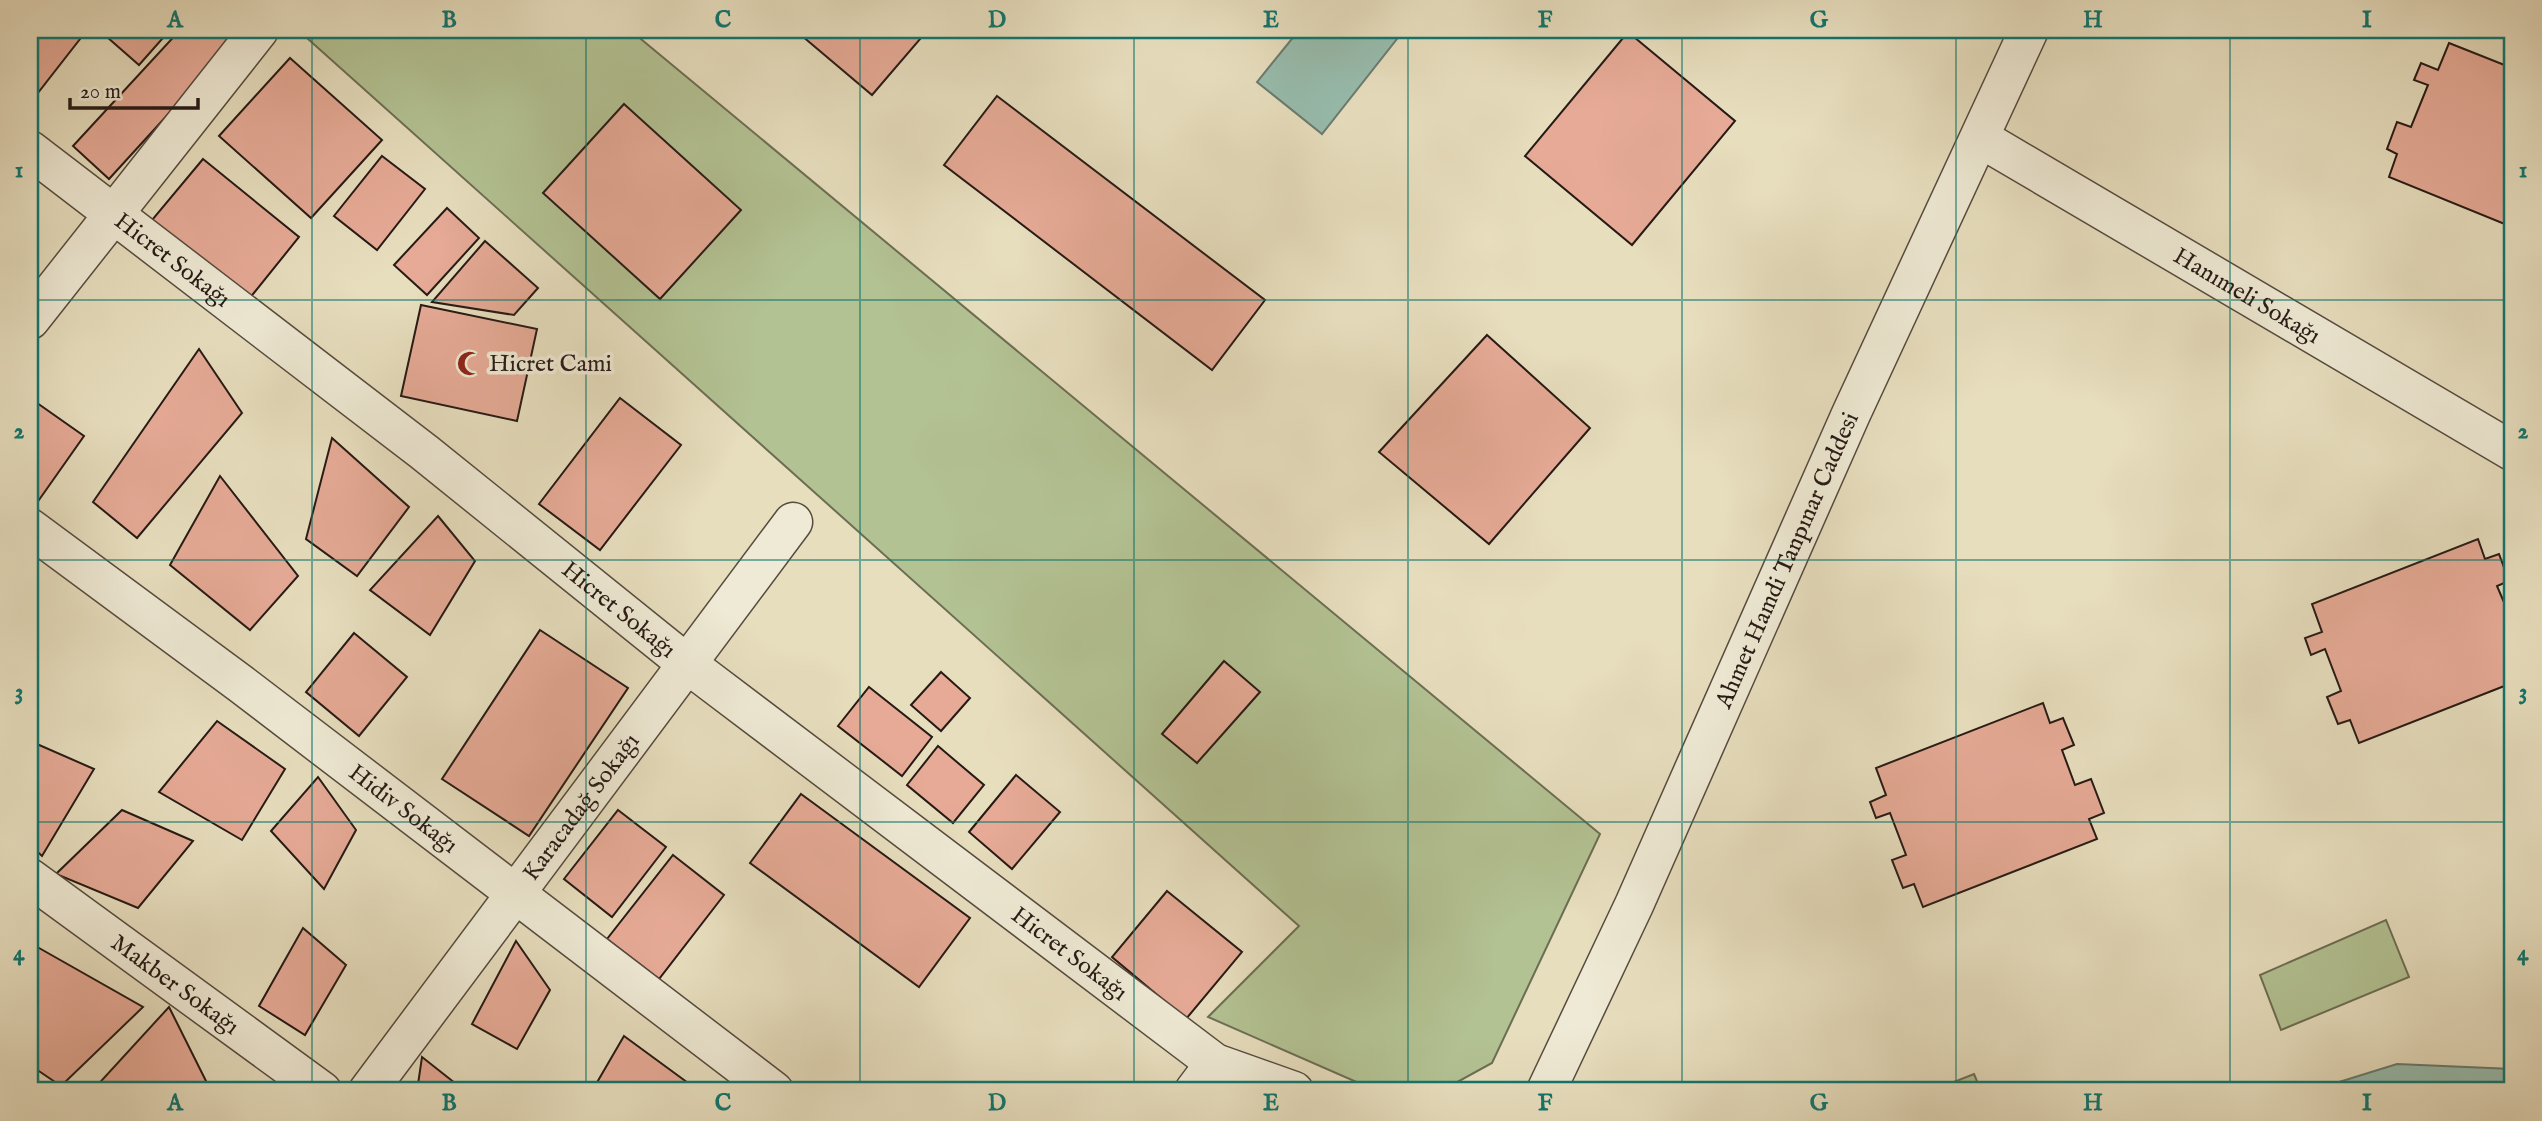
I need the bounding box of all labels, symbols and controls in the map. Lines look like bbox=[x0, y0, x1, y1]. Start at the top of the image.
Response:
text: A bbox=[166, 6, 184, 35]
text: B bbox=[441, 6, 457, 35]
text: C bbox=[715, 6, 732, 35]
text: D bbox=[988, 6, 1006, 35]
text: E bbox=[1263, 6, 1279, 35]
text: F bbox=[1538, 6, 1553, 35]
text: G bbox=[1810, 6, 1829, 35]
text: H bbox=[2083, 6, 2103, 35]
text: I bbox=[2362, 6, 2372, 35]
scale bar bbox=[70, 66, 198, 110]
text: 20 m bbox=[80, 79, 121, 106]
text: 1 bbox=[15, 156, 23, 185]
text: 1 bbox=[2519, 156, 2527, 185]
street label: Hicret Sokağı bbox=[108, 206, 236, 315]
street label: Hanımeli Sokağı bbox=[2167, 241, 2326, 352]
mosque icon: Hicret Cami bbox=[455, 349, 483, 377]
place label: Hicret Cami bbox=[489, 349, 612, 380]
street label: Ahmet Hamdi Tanpınar Caddesi bbox=[1709, 408, 1867, 714]
text: 2 bbox=[14, 417, 25, 446]
text: 2 bbox=[2518, 417, 2529, 446]
street label: Hicret Sokağı bbox=[555, 555, 682, 666]
text: 3 bbox=[15, 678, 23, 707]
text: 3 bbox=[2519, 678, 2527, 707]
street label: Karacadağ Sokağı bbox=[516, 727, 647, 888]
street label: Hidiv Sokağı bbox=[342, 758, 464, 861]
street label: Hicret Sokağı bbox=[1004, 900, 1133, 1009]
street label: Makber Sokağı bbox=[104, 928, 245, 1042]
text: 4 bbox=[13, 939, 25, 968]
text: 4 bbox=[2517, 939, 2529, 968]
text: A bbox=[166, 1089, 184, 1118]
text: B bbox=[441, 1089, 457, 1118]
text: C bbox=[715, 1089, 732, 1118]
text: D bbox=[988, 1089, 1006, 1118]
text: E bbox=[1263, 1089, 1279, 1118]
text: F bbox=[1538, 1089, 1553, 1118]
text: G bbox=[1810, 1089, 1829, 1118]
text: H bbox=[2083, 1089, 2103, 1118]
text: I bbox=[2362, 1089, 2372, 1118]

